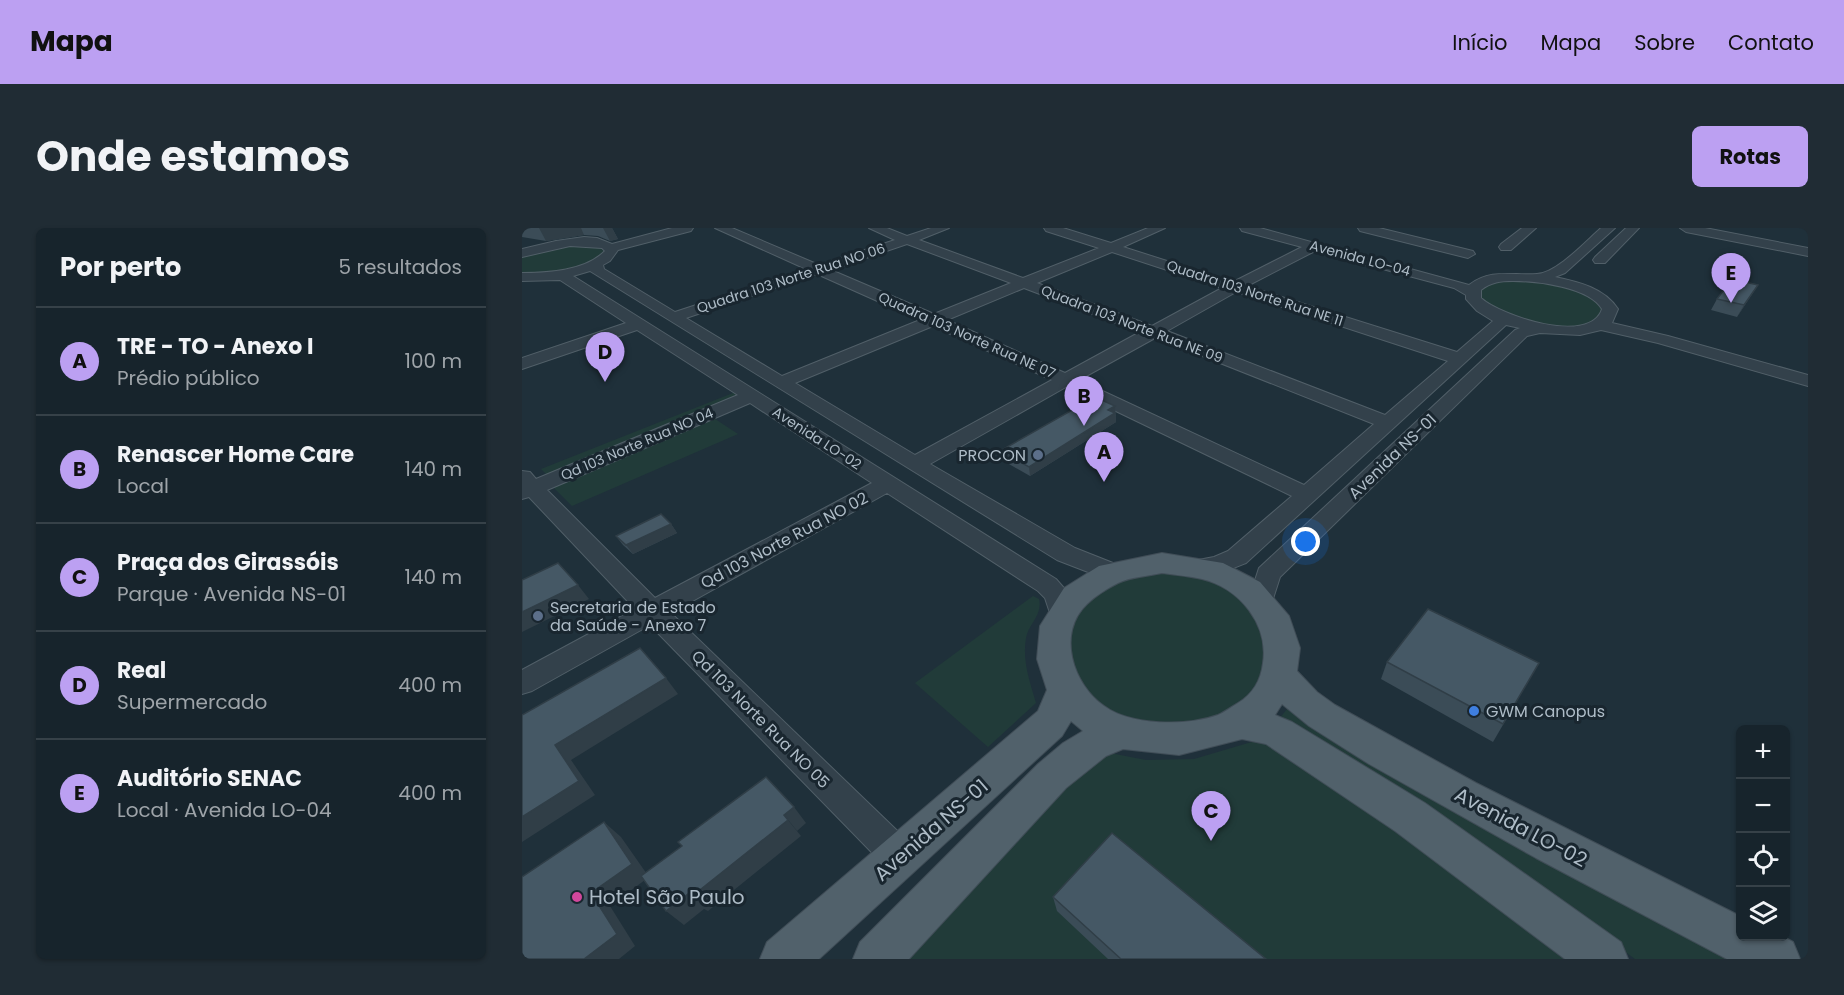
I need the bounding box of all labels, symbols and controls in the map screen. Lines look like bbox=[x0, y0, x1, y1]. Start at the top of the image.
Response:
text: Mapa bbox=[30, 22, 113, 61]
text: Início bbox=[1452, 28, 1507, 57]
text: Mapa bbox=[1540, 28, 1601, 57]
text: Sobre bbox=[1634, 28, 1695, 57]
text: Contato bbox=[1728, 28, 1814, 57]
button: Rotas bbox=[1692, 126, 1808, 187]
text: Onde estamos bbox=[36, 127, 350, 186]
street label: Avenida LO-04 bbox=[1307, 235, 1413, 281]
street label: Quadra 103 Norte Rua NO 06 bbox=[694, 238, 888, 318]
text: Por perto bbox=[60, 249, 181, 285]
text: 5 resultados bbox=[339, 253, 462, 281]
pin: E bbox=[1712, 254, 1750, 303]
street label: Quadra 103 Norte Rua NE 11 bbox=[1164, 255, 1346, 331]
street label: Quadra 103 Norte Rua NE 09 bbox=[1038, 280, 1226, 368]
street label: Quadra 103 Norte Rua NE 07 bbox=[875, 287, 1059, 383]
text: TRE - TO - Anexo I bbox=[117, 331, 313, 362]
pin: D bbox=[586, 332, 625, 382]
text: A bbox=[72, 347, 87, 375]
text: 100 m bbox=[405, 347, 462, 375]
text: Prédio público bbox=[117, 364, 260, 392]
pin: B bbox=[1064, 376, 1104, 426]
street label: Avenida LO-02 bbox=[769, 402, 865, 474]
street label: Qd 103 Norte Rua NO 04 bbox=[558, 403, 717, 485]
street label: Avenida NS-01 bbox=[1343, 408, 1441, 504]
pin: A bbox=[1084, 432, 1124, 482]
text: Renascer Home Care bbox=[117, 439, 354, 470]
place label: PROCON bbox=[958, 444, 1026, 467]
marker: PROCON bbox=[1031, 448, 1045, 462]
text: B bbox=[73, 455, 86, 483]
text: 140 m bbox=[405, 455, 462, 483]
text: Local bbox=[117, 472, 169, 500]
street label: Qd 103 Norte Rua NO 02 bbox=[697, 487, 872, 594]
your location bbox=[1291, 527, 1320, 556]
text: Praça dos Girassóis bbox=[117, 547, 339, 578]
text: C bbox=[72, 563, 87, 591]
text: 140 m bbox=[405, 563, 462, 591]
text: Parque · Avenida NS-01 bbox=[117, 580, 346, 608]
place label: Secretaria de Estado da Saúde - Anexo 7 bbox=[550, 596, 716, 637]
marker: Secretaria de Estado da Saúde - Anexo 7 bbox=[531, 609, 545, 623]
street label: Qd 103 Norte Rua NO 05 bbox=[686, 645, 835, 794]
text: Real bbox=[117, 655, 166, 686]
text: D bbox=[72, 671, 87, 699]
text: 400 m bbox=[398, 671, 462, 699]
text: Supermercado bbox=[117, 688, 267, 716]
place label: GWM Canopus bbox=[1486, 700, 1605, 723]
marker: GWM Canopus bbox=[1467, 704, 1481, 718]
map controls bbox=[1736, 725, 1790, 941]
button: + bbox=[1736, 725, 1790, 779]
text: Auditório SENAC bbox=[117, 763, 302, 794]
street label: Avenida NS-01 bbox=[868, 773, 994, 887]
text: E bbox=[74, 779, 85, 807]
text: 400 m bbox=[398, 779, 462, 807]
button: − bbox=[1736, 779, 1790, 833]
street label: Avenida LO-02 bbox=[1450, 780, 1592, 874]
pin: C bbox=[1192, 792, 1230, 841]
text: Local · Avenida LO-04 bbox=[117, 796, 332, 824]
button: locate bbox=[1736, 833, 1790, 887]
place label: Hotel São Paulo bbox=[589, 883, 745, 911]
button: layers bbox=[1736, 887, 1790, 941]
marker: Hotel São Paulo bbox=[570, 890, 584, 904]

